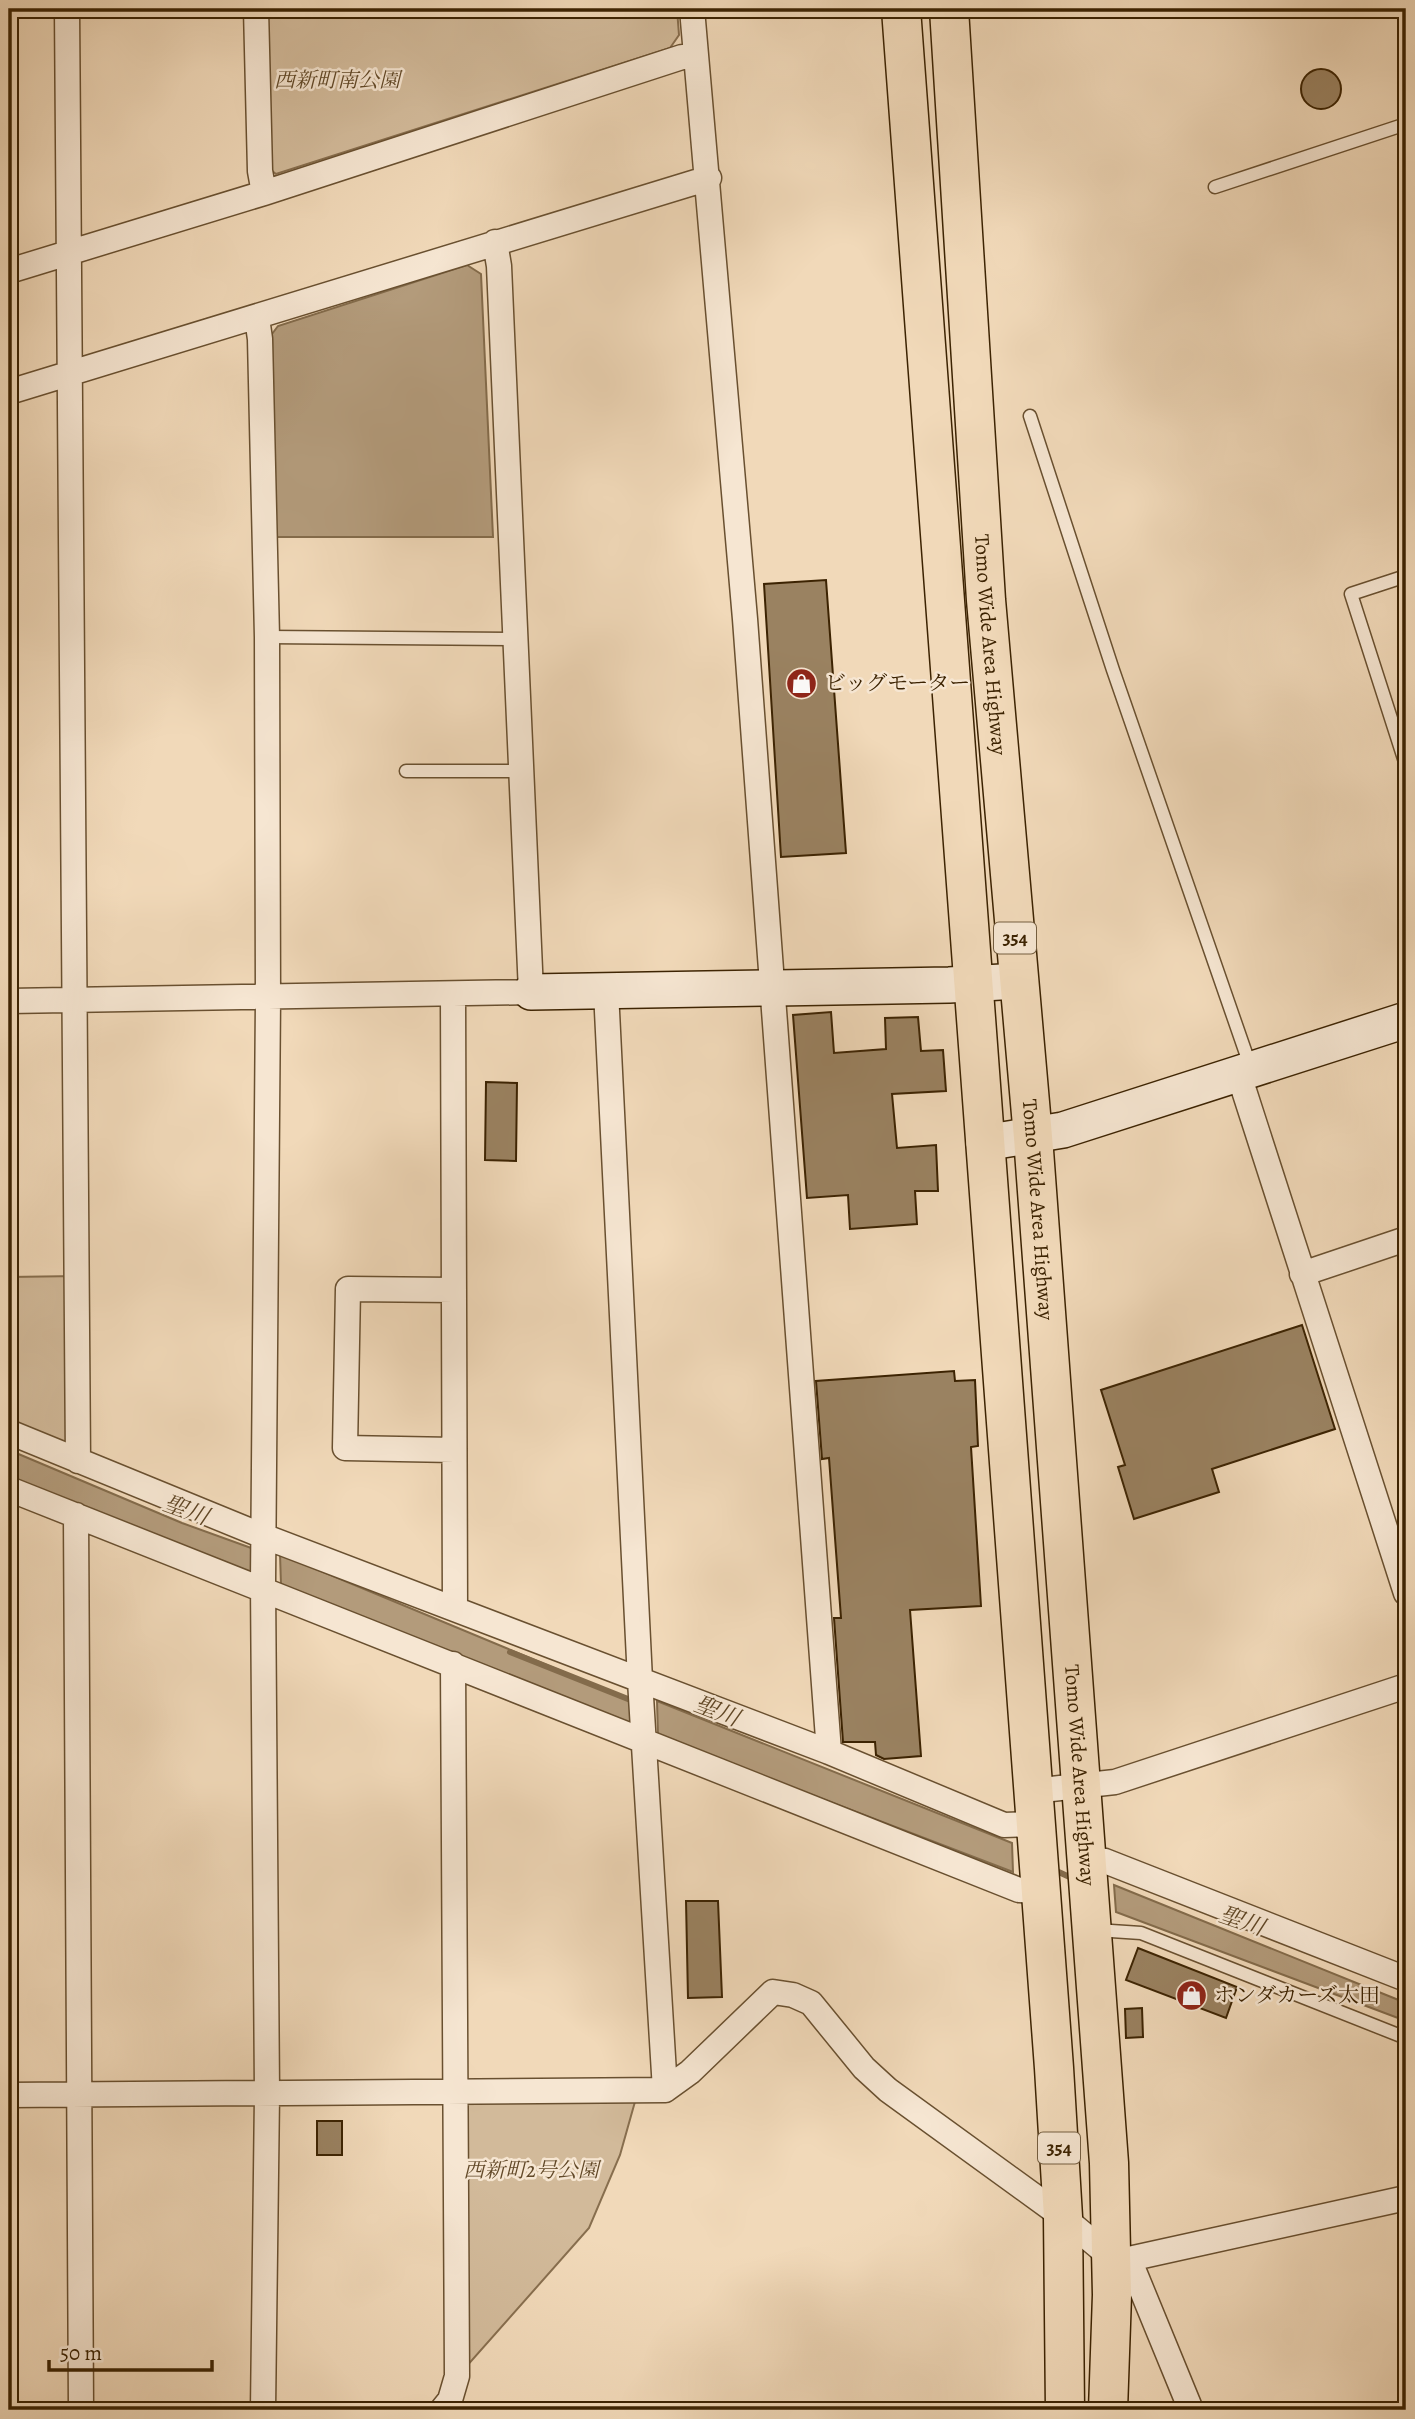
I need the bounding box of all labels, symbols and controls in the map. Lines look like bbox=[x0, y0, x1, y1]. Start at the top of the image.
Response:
park label: 西新町南公園 bbox=[274, 66, 403, 94]
street label: Tomo Wide Area Highway bbox=[968, 533, 1014, 757]
shop icon: ビッグモーター bbox=[785, 666, 819, 700]
place label: ビッグモーター bbox=[825, 669, 970, 697]
road number: 354 bbox=[994, 922, 1036, 954]
street label: Tomo Wide Area Highway bbox=[1016, 1098, 1061, 1322]
water label: 聖川 bbox=[159, 1488, 216, 1533]
street label: Tomo Wide Area Highway bbox=[1058, 1663, 1102, 1887]
water label: 聖川 bbox=[690, 1688, 747, 1735]
water label: 聖川 bbox=[1215, 1899, 1272, 1944]
shop icon: ホンダカーズ太田 bbox=[1174, 1978, 1208, 2012]
place label: ホンダカーズ太田 bbox=[1214, 1981, 1380, 2009]
road number: 354 bbox=[1038, 2132, 1080, 2164]
park label: 西新町2号公園 bbox=[463, 2156, 602, 2184]
scale bar bbox=[49, 2328, 212, 2372]
text: 50 m bbox=[60, 2339, 102, 2367]

